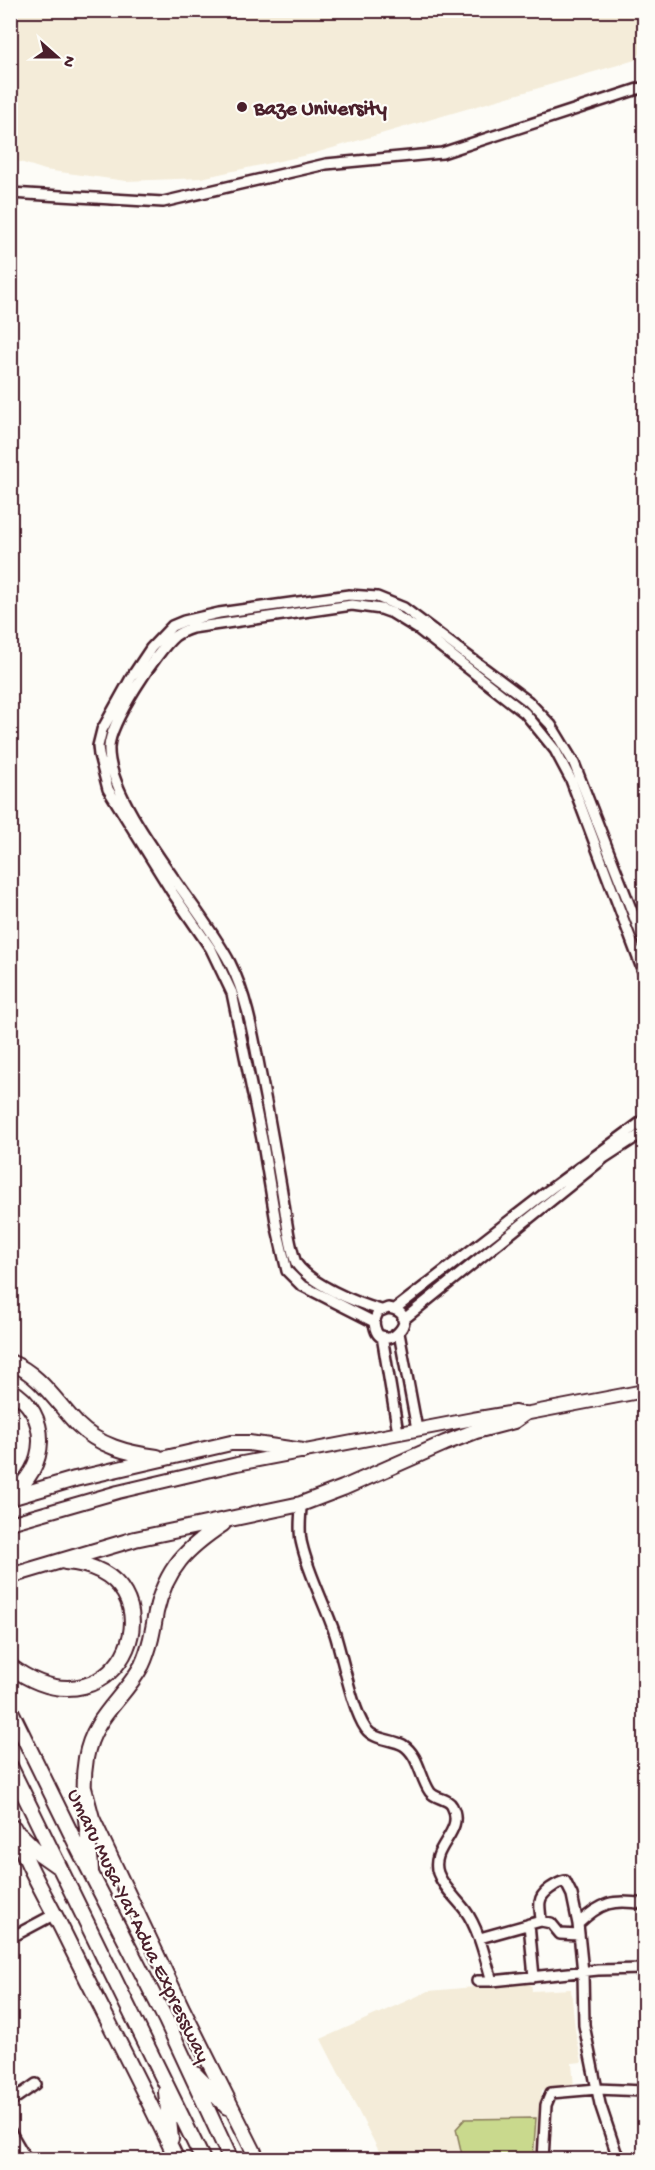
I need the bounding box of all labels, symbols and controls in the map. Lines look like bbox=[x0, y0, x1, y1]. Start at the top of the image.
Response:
north arrow bbox=[27, 27, 87, 87]
text: N bbox=[57, 53, 78, 70]
place label: Baze University bbox=[253, 98, 388, 123]
marker: Baze University bbox=[235, 100, 249, 114]
street label: Umaru Musa Yar'Adua Expressway bbox=[60, 1786, 214, 2068]

